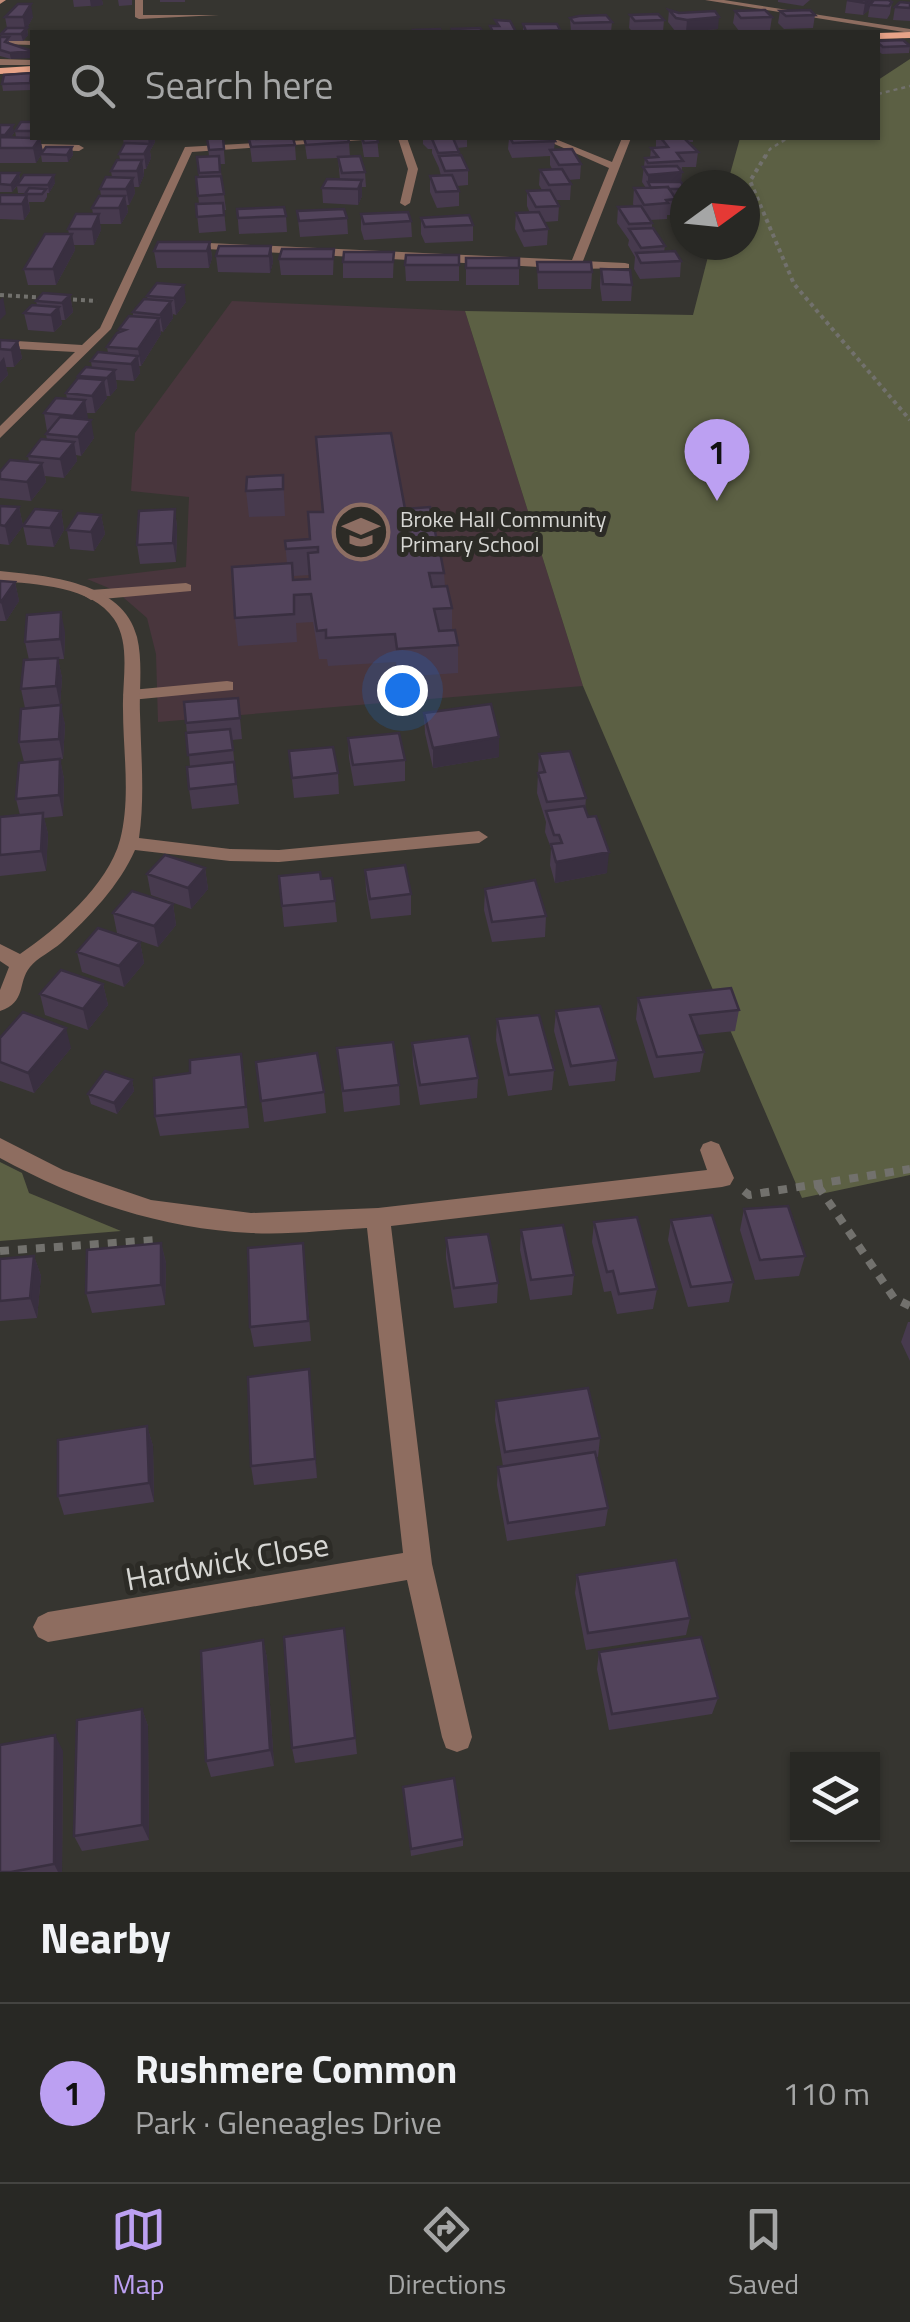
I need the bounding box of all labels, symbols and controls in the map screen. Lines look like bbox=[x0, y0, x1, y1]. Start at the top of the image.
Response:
search box bbox=[30, 30, 880, 140]
text: Search here bbox=[145, 56, 333, 114]
icon: search bbox=[65, 58, 120, 113]
north arrow bbox=[670, 170, 760, 260]
pin: 1 bbox=[684, 418, 750, 501]
school or university icon: Broke Hall Community Primary School bbox=[331, 502, 391, 562]
place label: Broke Hall Community Primary School bbox=[400, 502, 607, 561]
your location bbox=[377, 665, 428, 716]
street label: Hardwick Close bbox=[122, 1520, 332, 1602]
map controls bbox=[790, 1752, 880, 1842]
button: layers bbox=[790, 1752, 880, 1842]
text: Nearby bbox=[40, 1905, 171, 1969]
text: Rushmere Common bbox=[135, 2040, 457, 2098]
text: 1 bbox=[64, 2069, 81, 2117]
text: 110 m bbox=[782, 2069, 870, 2117]
text: Park · Gleneagles Drive bbox=[135, 2098, 442, 2146]
tab: Map bbox=[111, 2202, 166, 2305]
tab: Directions bbox=[388, 2202, 506, 2305]
tab: Saved bbox=[728, 2202, 799, 2305]

